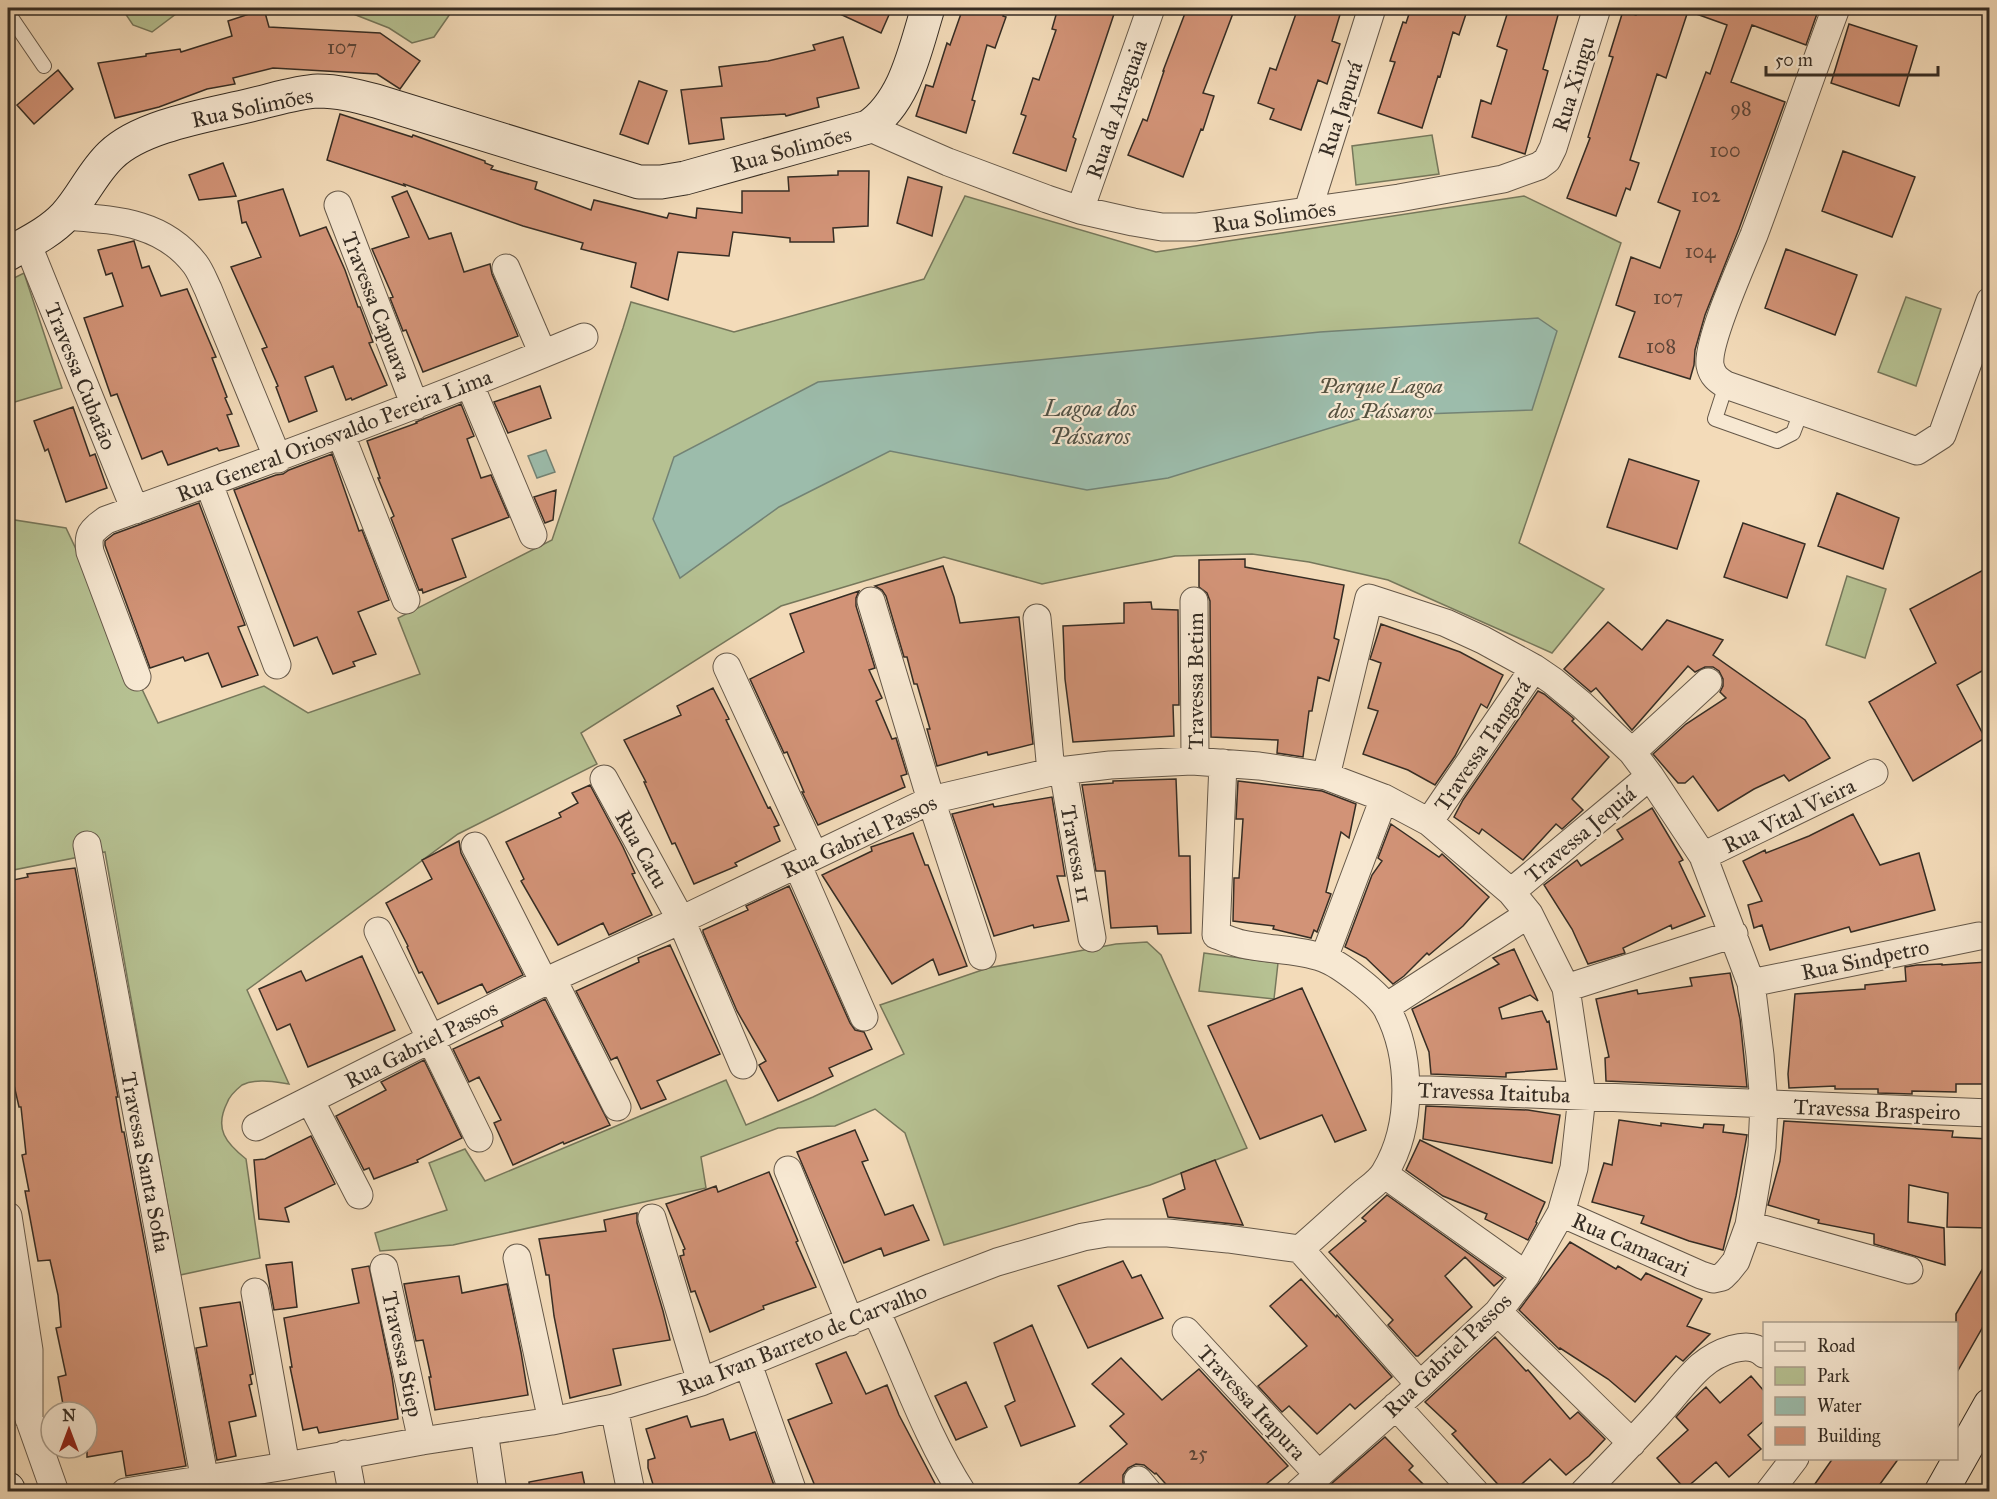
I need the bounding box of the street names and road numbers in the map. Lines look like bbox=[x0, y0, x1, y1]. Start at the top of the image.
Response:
street label: Rua Xingu bbox=[1546, 33, 1601, 135]
street label: Rua da Araguaia bbox=[1080, 35, 1153, 182]
street label: Rua Japurá bbox=[1312, 57, 1369, 160]
street label: Rua Solimões bbox=[189, 81, 315, 134]
street label: Rua Solimões bbox=[728, 120, 854, 179]
street label: Rua Solimões bbox=[1211, 195, 1337, 238]
street label: Travessa Capuava bbox=[336, 228, 418, 385]
street label: Travessa Cubatão bbox=[39, 299, 122, 454]
street label: Rua General Oriosvaldo Pereira Lima bbox=[173, 363, 496, 508]
street label: Travessa Betim bbox=[1182, 612, 1209, 750]
street label: Travessa Tangará bbox=[1428, 674, 1537, 816]
street label: Rua Vital Vieira bbox=[1719, 771, 1860, 859]
street label: Travessa Jequiá bbox=[1519, 780, 1642, 889]
street label: Rua Gabriel Passos bbox=[777, 789, 941, 884]
street label: Travessa 11 bbox=[1055, 803, 1098, 905]
street label: Rua Catu bbox=[609, 806, 674, 893]
street label: Rua Sindpetro bbox=[1799, 933, 1932, 986]
street label: Rua Gabriel Passos bbox=[340, 994, 502, 1095]
street label: Travessa Santa Sofia bbox=[115, 1070, 176, 1255]
street label: Travessa Itaituba bbox=[1417, 1076, 1572, 1109]
street label: Travessa Braspeiro bbox=[1793, 1093, 1961, 1126]
street label: Rua Camacari bbox=[1568, 1207, 1694, 1282]
street label: Rua Ivan Barreto de Carvalho bbox=[674, 1277, 931, 1402]
street label: Rua Gabriel Passos bbox=[1378, 1287, 1517, 1423]
street label: Travessa Stiep bbox=[376, 1289, 429, 1420]
street label: Travessa Itapura bbox=[1191, 1339, 1312, 1466]

